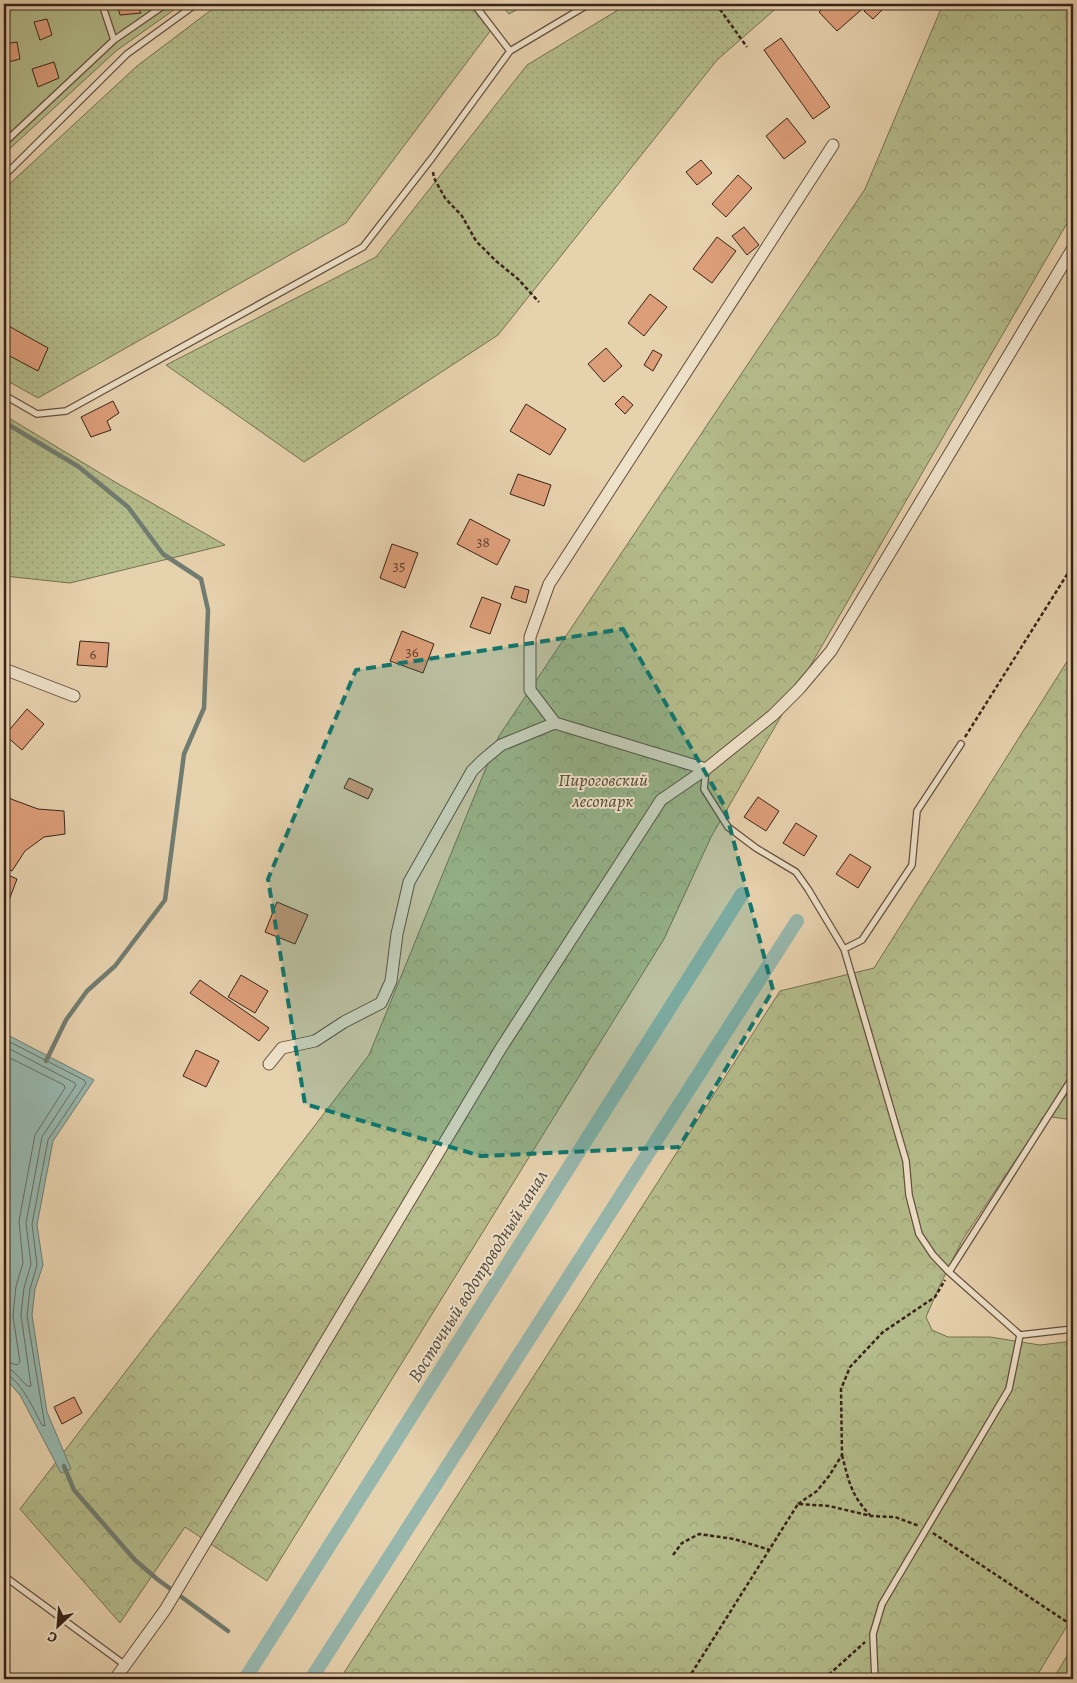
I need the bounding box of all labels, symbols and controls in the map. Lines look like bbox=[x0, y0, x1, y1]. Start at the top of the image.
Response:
house number: 38 bbox=[476, 532, 490, 552]
house number: 35 bbox=[393, 556, 405, 576]
house number: 36 bbox=[405, 642, 419, 662]
house number: 6 bbox=[90, 644, 97, 664]
park label: Пироговский лесопарк bbox=[558, 768, 648, 813]
water label: Восточный водопроводный канал bbox=[402, 1164, 555, 1387]
north arrow bbox=[32, 1600, 82, 1650]
text: С bbox=[44, 1627, 61, 1648]

